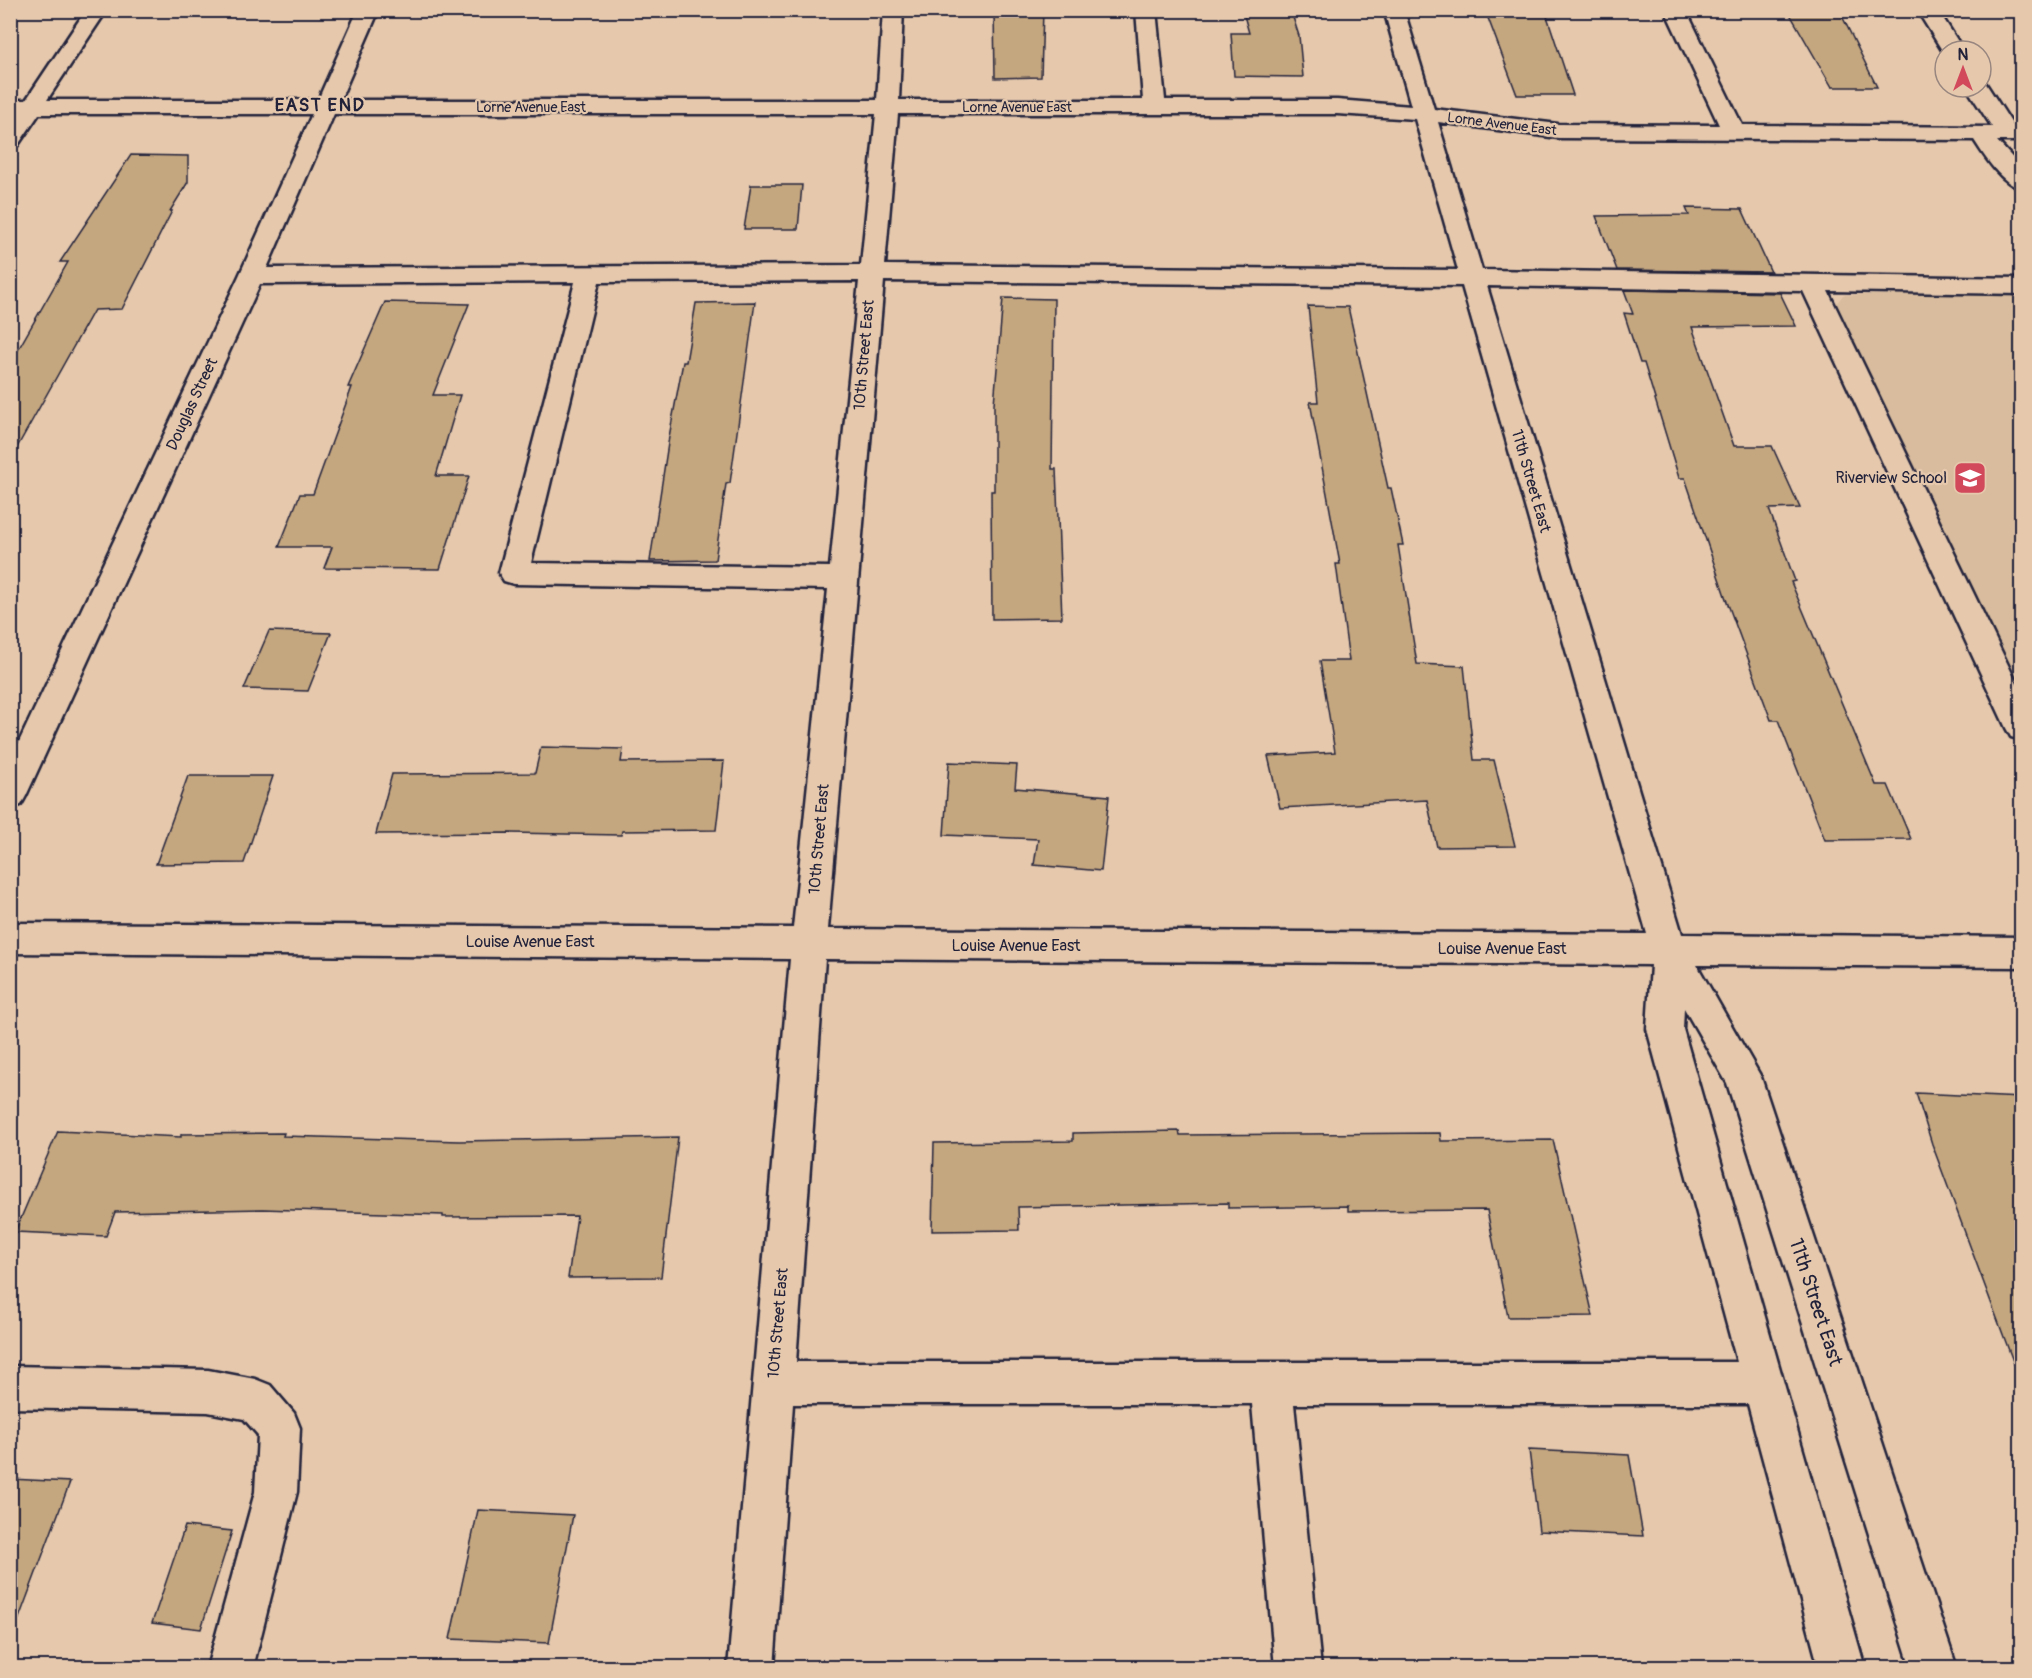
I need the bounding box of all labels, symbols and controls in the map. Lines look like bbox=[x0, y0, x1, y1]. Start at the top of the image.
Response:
north arrow bbox=[1933, 39, 1993, 99]
text: N bbox=[1958, 45, 1969, 65]
district label: EAST END bbox=[275, 94, 365, 117]
street label: Lorne Avenue East bbox=[476, 99, 586, 116]
street label: Lorne Avenue East bbox=[962, 99, 1072, 116]
street label: Lorne Avenue East bbox=[1446, 109, 1558, 139]
street label: 10th Street East bbox=[849, 298, 879, 411]
street label: Douglas Street bbox=[162, 354, 222, 454]
street label: 11th Street East bbox=[1507, 427, 1555, 535]
school or university icon: Riverview School bbox=[1952, 460, 1988, 496]
place label: Riverview School bbox=[1835, 468, 1947, 488]
street label: 10th Street East bbox=[804, 782, 834, 895]
street label: Louise Avenue East bbox=[465, 932, 595, 952]
street label: Louise Avenue East bbox=[951, 936, 1081, 956]
street label: Louise Avenue East bbox=[1437, 939, 1567, 959]
street label: 11th Street East bbox=[1784, 1235, 1849, 1370]
street label: 10th Street East bbox=[763, 1266, 793, 1379]

